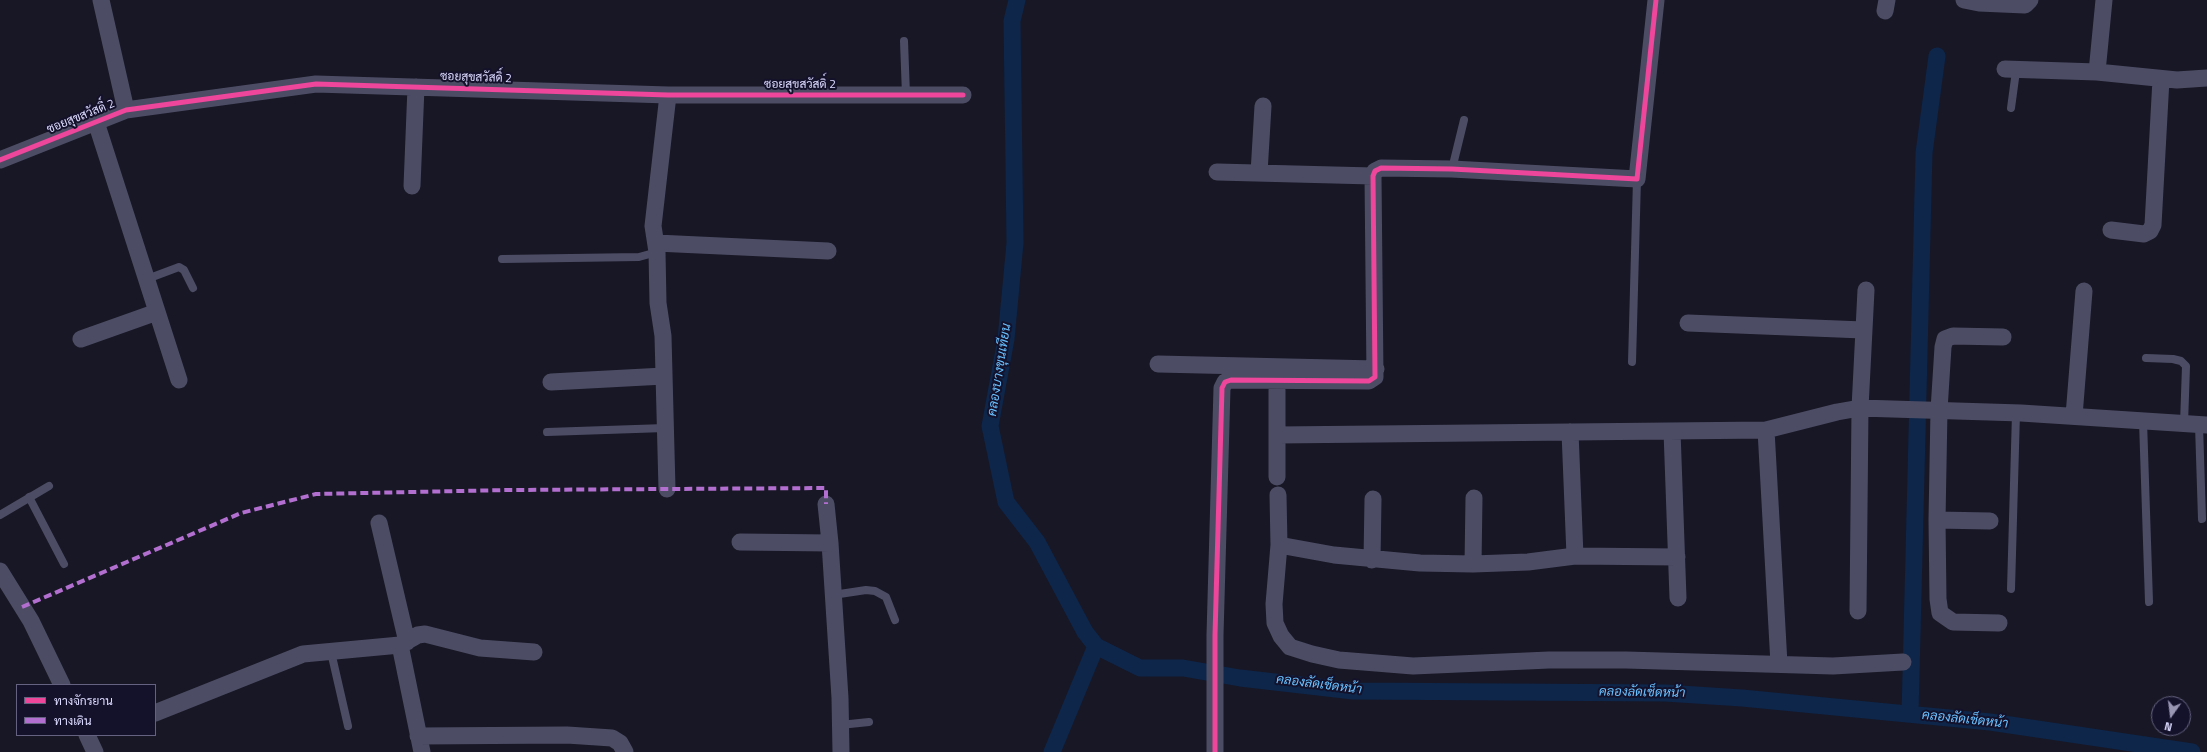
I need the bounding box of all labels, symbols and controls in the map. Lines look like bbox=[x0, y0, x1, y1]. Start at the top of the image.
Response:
street label: ซอยสุขสวัสดิ์ 2 bbox=[440, 70, 512, 86]
street label: ซอยสุขสวัสดิ์ 2 bbox=[764, 78, 836, 92]
street label: ซอยสุขสวัสดิ์ 2 bbox=[45, 97, 117, 137]
water label: คลองบางขุนเทียน bbox=[985, 322, 1015, 418]
water label: คลองลัดเช็ดหน้า bbox=[1275, 672, 1363, 698]
legend bbox=[16, 684, 156, 736]
water label: คลองลัดเช็ดหน้า bbox=[1599, 684, 1685, 702]
text: ทางจักรยาน bbox=[54, 691, 113, 710]
north arrow bbox=[2151, 696, 2191, 736]
water label: คลองลัดเช็ดหน้า bbox=[1921, 708, 2009, 732]
text: ทางเดิน bbox=[54, 711, 92, 730]
text: N bbox=[2163, 718, 2174, 735]

